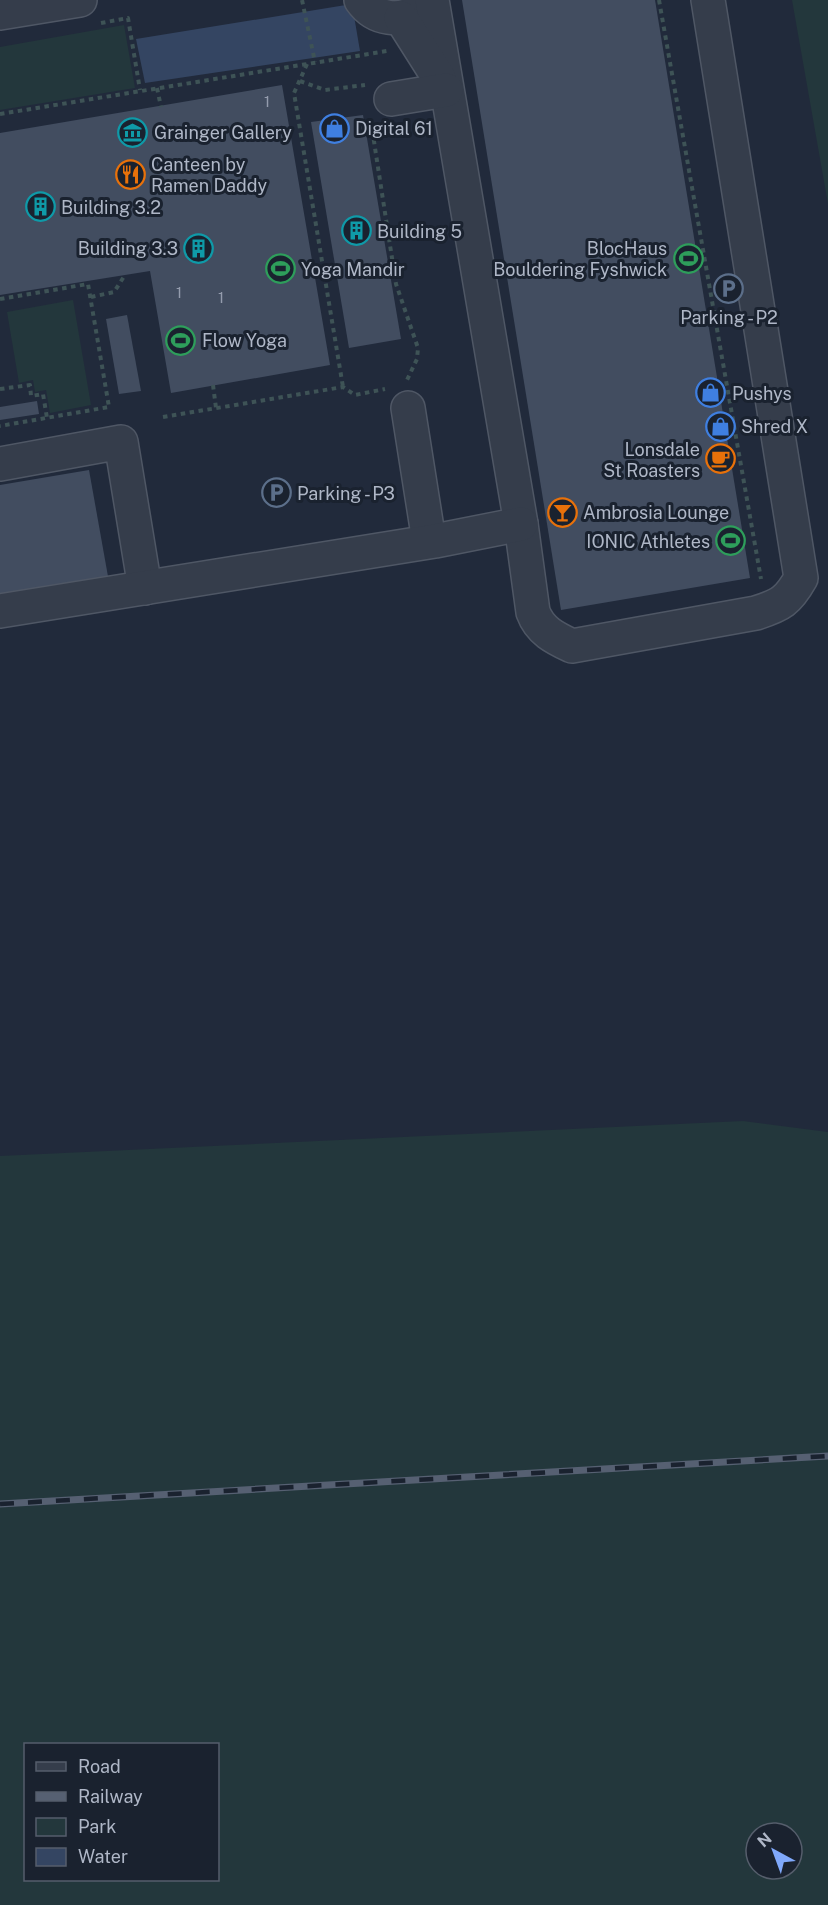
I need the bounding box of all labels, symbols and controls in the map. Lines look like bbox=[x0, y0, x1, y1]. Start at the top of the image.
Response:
house number: 1 bbox=[264, 93, 270, 110]
shop icon: Digital 61 bbox=[318, 112, 350, 144]
museum icon: Grainger Gallery bbox=[117, 116, 149, 148]
place label: Digital 61 bbox=[355, 118, 433, 139]
place label: Grainger Gallery bbox=[154, 122, 292, 143]
place label: Canteen by Ramen Daddy bbox=[151, 154, 267, 196]
restaurant icon: Canteen by Ramen Daddy bbox=[114, 158, 146, 190]
building icon: Building 3.2 bbox=[24, 191, 56, 223]
place label: Building 3.2 bbox=[61, 197, 161, 218]
building icon: Building 5 bbox=[340, 215, 372, 247]
place label: Building 5 bbox=[377, 221, 462, 242]
building icon: Building 3.3 bbox=[183, 232, 215, 264]
place label: Building 3.3 bbox=[78, 238, 178, 259]
place label: BlocHaus Bouldering Fyshwick bbox=[493, 238, 667, 280]
sports icon: BlocHaus Bouldering Fyshwick bbox=[672, 242, 704, 274]
sports icon: Yoga Mandir bbox=[264, 253, 296, 285]
place label: Yoga Mandir bbox=[301, 259, 405, 280]
parking icon: Parking - P2 bbox=[713, 272, 745, 304]
house number: 1 bbox=[176, 284, 182, 301]
house number: 1 bbox=[218, 289, 224, 306]
place label: Parking - P2 bbox=[680, 307, 778, 328]
sports icon: Flow Yoga bbox=[165, 324, 197, 356]
place label: Flow Yoga bbox=[202, 330, 287, 351]
shop icon: Pushys bbox=[695, 377, 727, 409]
place label: Pushys bbox=[732, 383, 792, 404]
shop icon: Shred X bbox=[704, 410, 736, 442]
place label: Shred X bbox=[741, 416, 808, 437]
place label: Lonsdale St Roasters bbox=[603, 439, 700, 481]
cafe icon: Lonsdale St Roasters bbox=[705, 443, 737, 475]
parking icon: Parking - P3 bbox=[260, 477, 292, 509]
place label: Parking - P3 bbox=[297, 483, 395, 504]
bar icon: Ambrosia Lounge bbox=[546, 496, 578, 528]
place label: Ambrosia Lounge bbox=[583, 502, 729, 523]
sports icon: IONIC Athletes bbox=[715, 525, 747, 557]
place label: IONIC Athletes bbox=[586, 531, 710, 552]
legend bbox=[24, 1743, 219, 1881]
text: Road bbox=[78, 1756, 121, 1777]
text: Railway bbox=[78, 1786, 143, 1807]
text: Park bbox=[78, 1816, 116, 1837]
north arrow bbox=[744, 1821, 804, 1881]
text: N bbox=[754, 1829, 775, 1851]
text: Water bbox=[78, 1846, 128, 1867]

